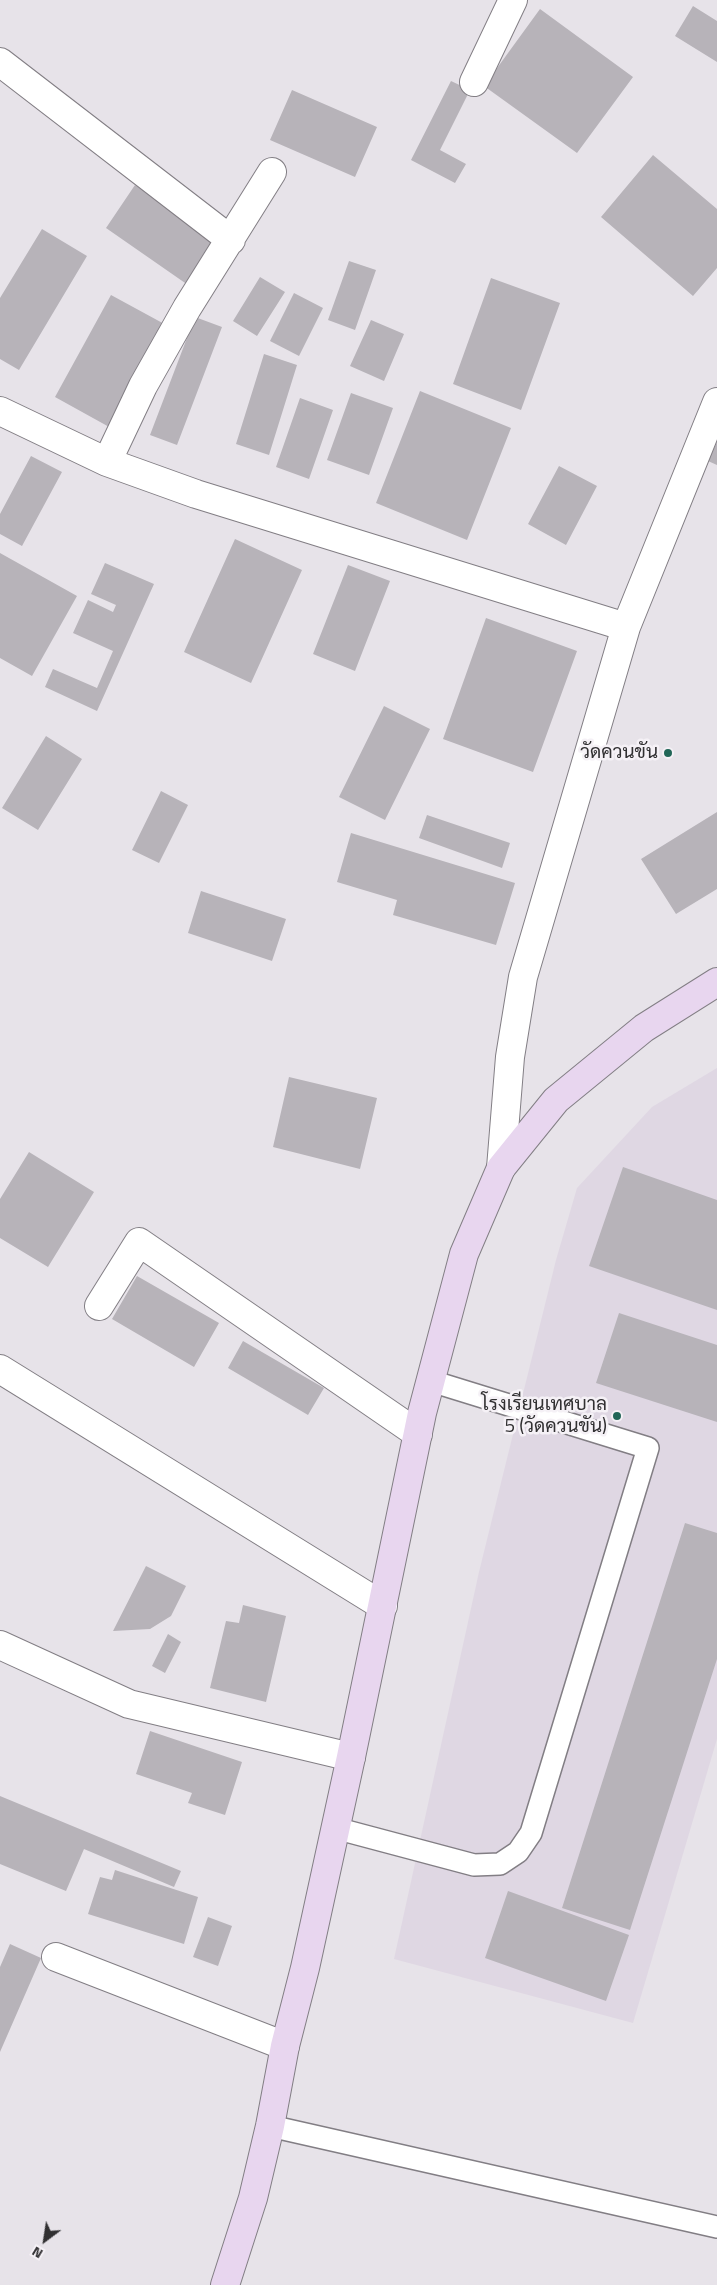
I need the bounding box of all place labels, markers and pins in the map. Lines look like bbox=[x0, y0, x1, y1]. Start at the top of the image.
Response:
place label: วัดควนขัน bbox=[580, 742, 658, 764]
marker: วัดควนขัน bbox=[662, 747, 674, 759]
place label: โรงเรียนเทศบาล 5 (วัดควนขัน) bbox=[482, 1394, 607, 1438]
marker: โรงเรียนเทศบาล 5 (วัดควนขัน) bbox=[611, 1410, 623, 1422]

